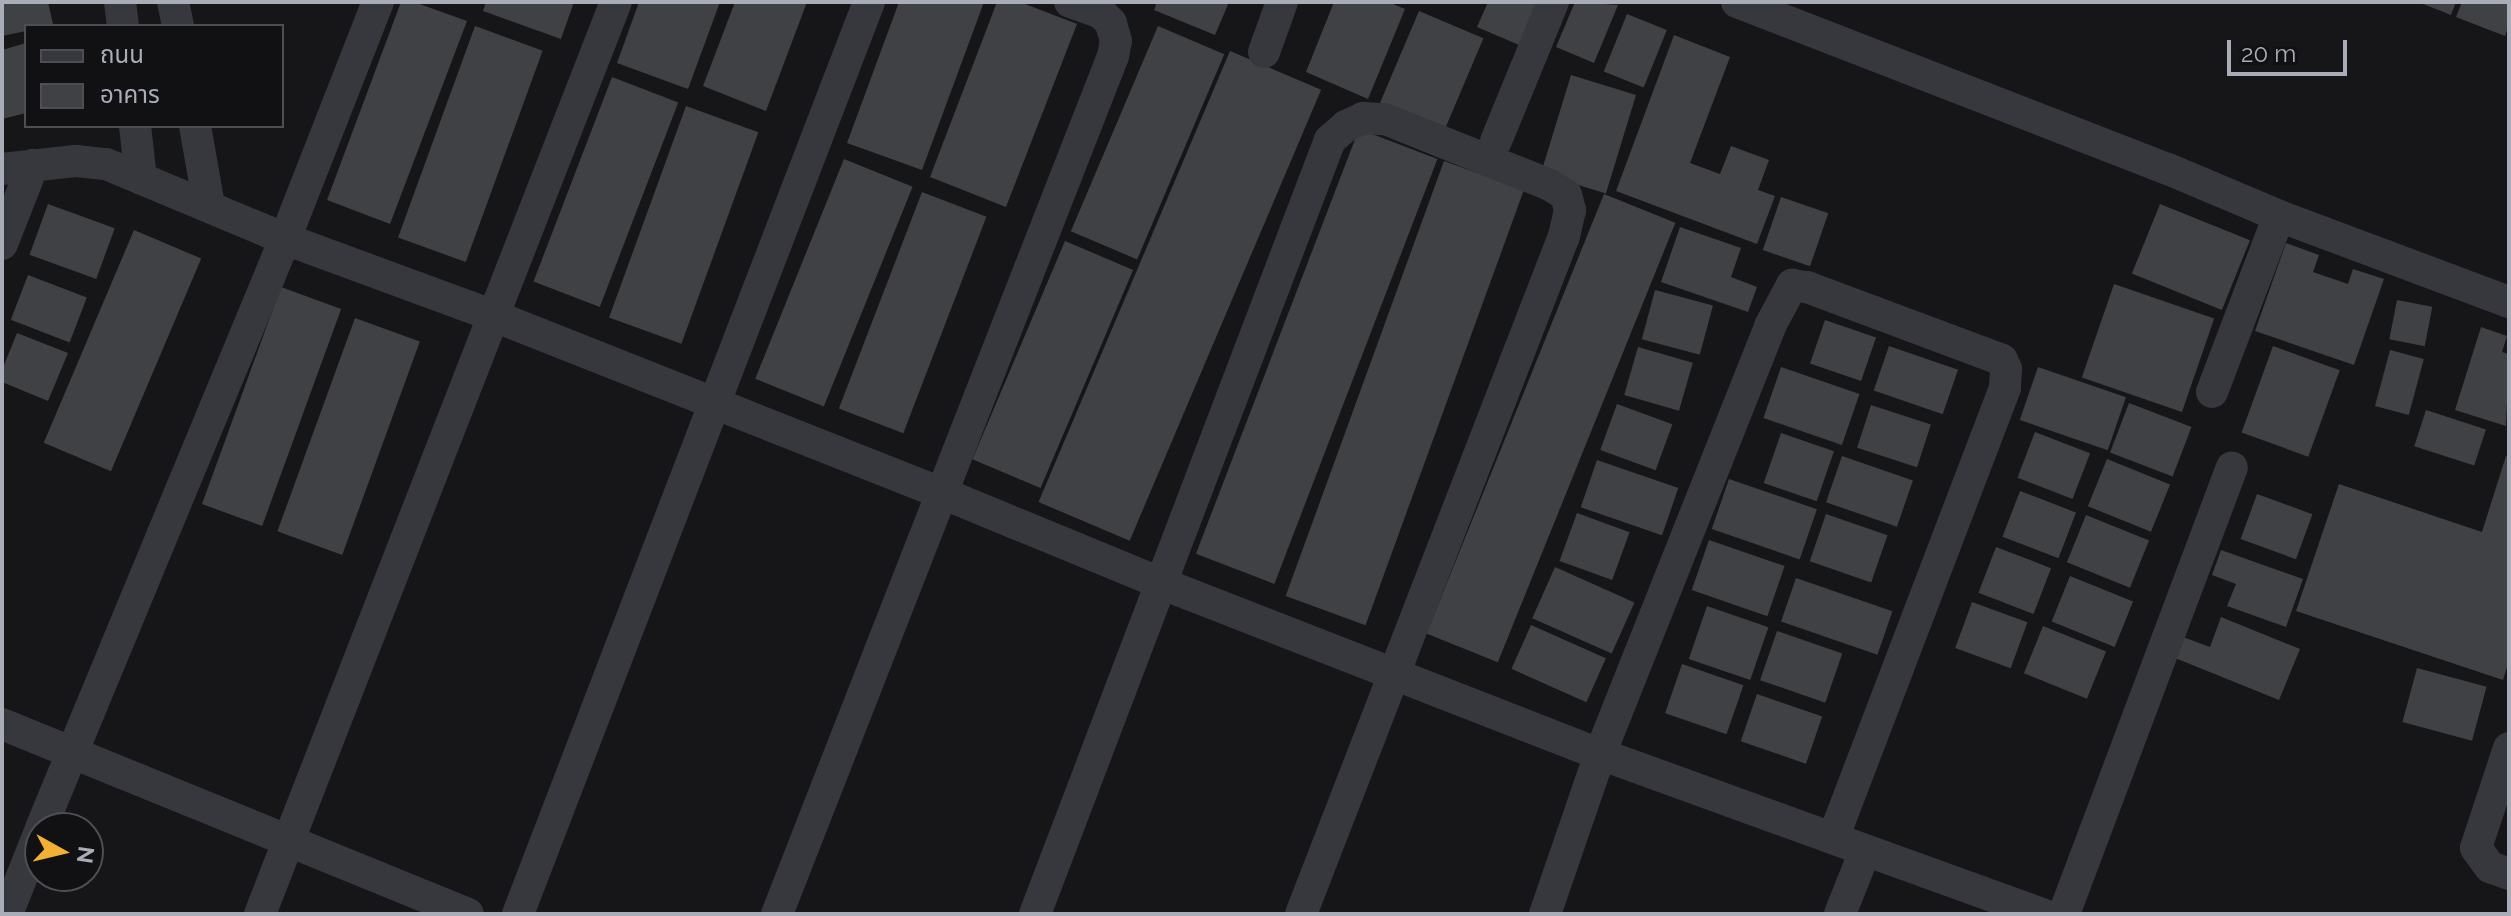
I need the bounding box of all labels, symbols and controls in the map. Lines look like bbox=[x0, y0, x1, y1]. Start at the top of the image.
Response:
legend bbox=[24, 24, 284, 128]
scale bar bbox=[2231, 24, 2351, 74]
text: 20 m bbox=[2241, 39, 2296, 68]
text: ถนน bbox=[100, 40, 144, 69]
text: อาคาร bbox=[100, 80, 160, 109]
north arrow bbox=[24, 812, 104, 892]
text: N bbox=[72, 845, 100, 865]

